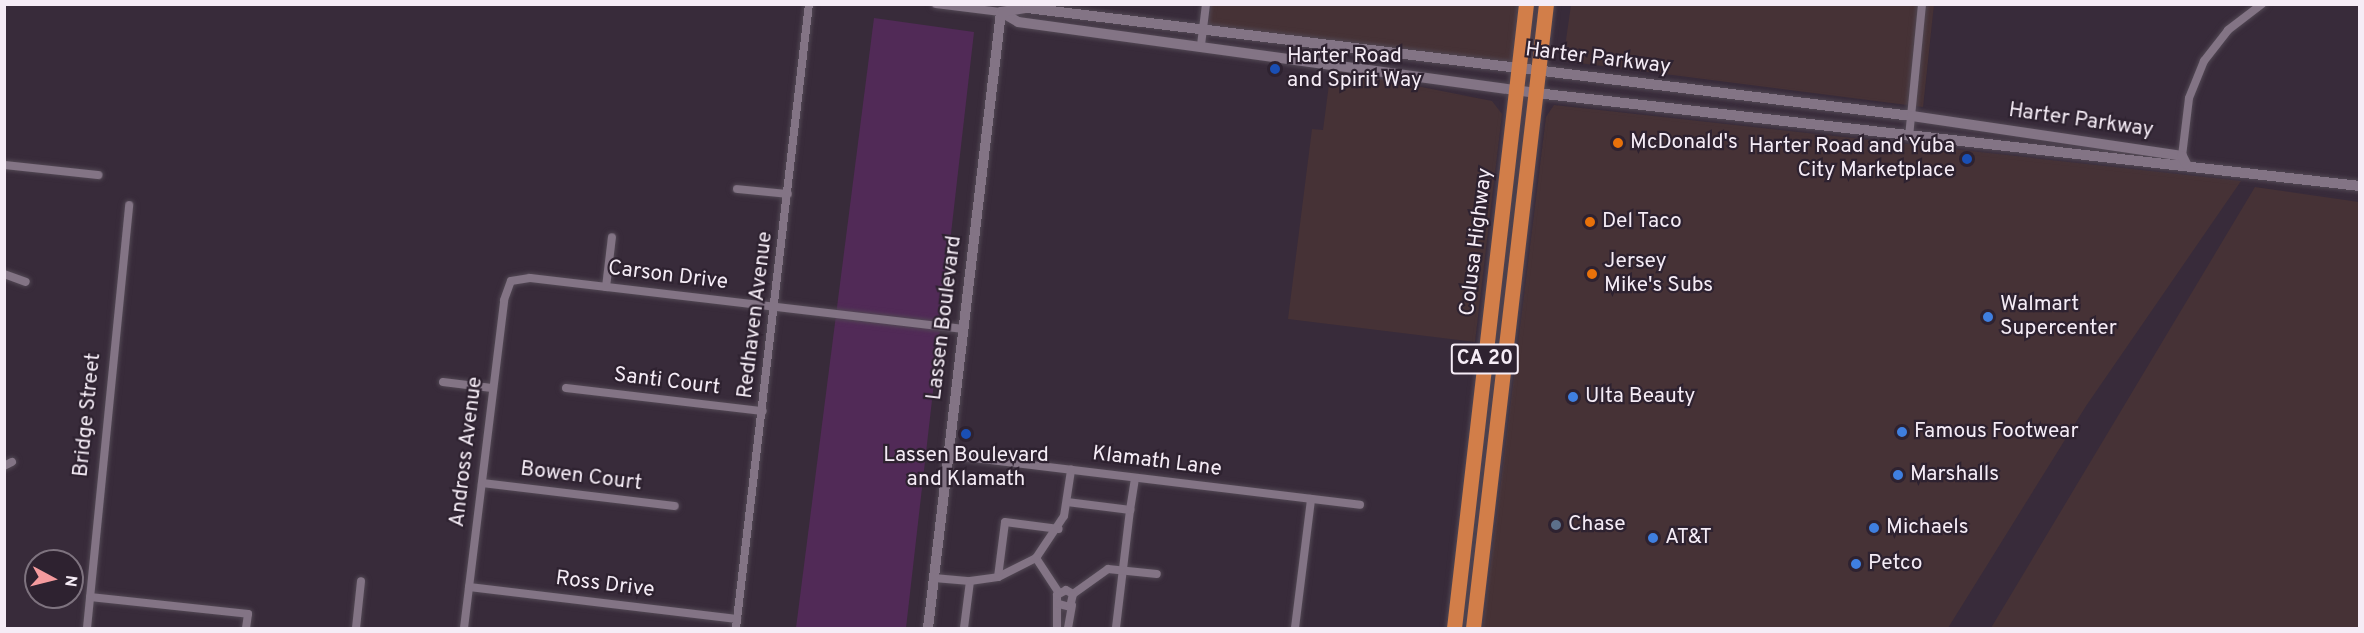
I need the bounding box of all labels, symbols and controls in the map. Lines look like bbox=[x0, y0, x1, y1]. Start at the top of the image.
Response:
street label: Harter Parkway bbox=[1524, 38, 1672, 80]
place label: Harter Road and Spirit Way bbox=[1287, 44, 1422, 94]
marker: Harter Road and Spirit Way bbox=[1268, 62, 1282, 76]
street label: Harter Parkway bbox=[2007, 98, 2155, 144]
place label: McDonald's bbox=[1630, 130, 1738, 156]
place label: Harter Road and Yuba City Marketplace bbox=[1748, 134, 1955, 184]
marker: McDonald's bbox=[1611, 136, 1625, 150]
marker: Harter Road and Yuba City Marketplace bbox=[1960, 152, 1974, 166]
street label: Colusa Highway bbox=[1455, 167, 1499, 317]
place label: Del Taco bbox=[1602, 209, 1682, 235]
marker: Del Taco bbox=[1583, 215, 1597, 229]
street label: Redhaven Avenue bbox=[733, 230, 779, 400]
street label: Lassen Boulevard bbox=[922, 234, 968, 402]
place label: Jersey Mike's Subs bbox=[1604, 249, 1713, 299]
street label: Carson Drive bbox=[607, 256, 729, 296]
marker: Jersey Mike's Subs bbox=[1585, 267, 1599, 281]
place label: Walmart Supercenter bbox=[2000, 292, 2117, 342]
marker: Walmart Supercenter bbox=[1981, 310, 1995, 324]
road number: CA 20 bbox=[1449, 342, 1521, 376]
street label: Bridge Street bbox=[69, 352, 107, 478]
street label: Santi Court bbox=[612, 363, 722, 401]
street label: Andross Avenue bbox=[445, 375, 489, 529]
place label: Ulta Beauty bbox=[1585, 384, 1695, 410]
marker: Ulta Beauty bbox=[1566, 390, 1580, 404]
place label: Famous Footwear bbox=[1914, 419, 2079, 445]
marker: Famous Footwear bbox=[1895, 425, 1909, 439]
marker: Lassen Boulevard and Klamath bbox=[959, 427, 973, 441]
street label: Klamath Lane bbox=[1091, 442, 1223, 482]
place label: Lassen Boulevard and Klamath bbox=[883, 443, 1049, 493]
street label: Bowen Court bbox=[519, 457, 643, 497]
place label: Marshalls bbox=[1910, 462, 1999, 488]
marker: Marshalls bbox=[1891, 468, 1905, 482]
place label: Chase bbox=[1568, 512, 1625, 538]
place label: Michaels bbox=[1886, 515, 1969, 541]
marker: Chase bbox=[1549, 518, 1563, 532]
marker: Michaels bbox=[1867, 521, 1881, 535]
place label: AT&T bbox=[1665, 525, 1712, 551]
marker: AT&T bbox=[1646, 531, 1660, 545]
north arrow bbox=[24, 549, 84, 609]
place label: Petco bbox=[1868, 551, 1922, 577]
marker: Petco bbox=[1849, 557, 1863, 571]
street label: Ross Drive bbox=[554, 566, 656, 604]
text: N bbox=[59, 574, 81, 588]

